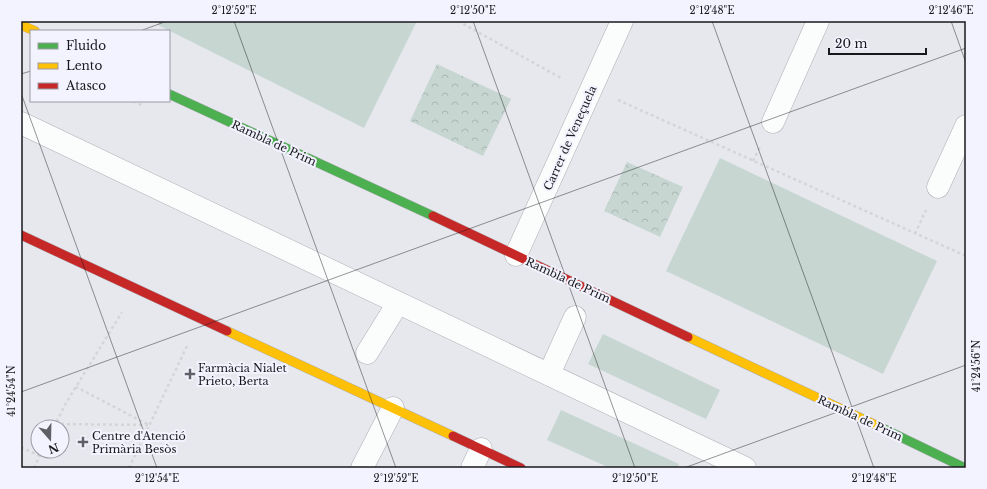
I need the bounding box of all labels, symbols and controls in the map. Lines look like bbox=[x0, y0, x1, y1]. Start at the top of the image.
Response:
text: 2°12'52"E bbox=[212, 4, 256, 17]
text: 2°12'50"E bbox=[450, 4, 496, 17]
text: 2°12'48"E bbox=[690, 4, 734, 17]
text: 2°12'46"E bbox=[928, 4, 974, 17]
legend bbox=[30, 30, 170, 102]
scale bar bbox=[829, 30, 926, 56]
text: 20 m bbox=[835, 36, 867, 51]
text: Fluido bbox=[66, 38, 106, 53]
text: Lento bbox=[66, 58, 102, 73]
text: Atasco bbox=[65, 78, 106, 93]
street label: Carrer de Veneçuela bbox=[541, 83, 600, 193]
street label: Rambla de Prim bbox=[229, 117, 319, 169]
street label: Rambla de Prim bbox=[523, 254, 613, 306]
text: 41°24'56"N bbox=[970, 340, 983, 392]
place label: Farmàcia Nialet Prieto, Berta bbox=[198, 361, 288, 388]
text: 41°24'54"N bbox=[5, 365, 18, 417]
marker: Farmàcia Nialet Prieto, Berta bbox=[185, 369, 195, 379]
street label: Rambla de Prim bbox=[815, 392, 905, 444]
north arrow bbox=[30, 419, 70, 459]
place label: Centre d'Atenció Primària Besòs bbox=[92, 429, 186, 456]
marker: Centre d'Atenció Primària Besòs bbox=[77, 436, 89, 448]
text: N bbox=[46, 440, 61, 457]
text: 2°12'54"E bbox=[135, 472, 179, 485]
text: 2°12'52"E bbox=[374, 472, 418, 485]
text: 2°12'50"E bbox=[612, 472, 658, 485]
text: 2°12'48"E bbox=[852, 472, 896, 485]

